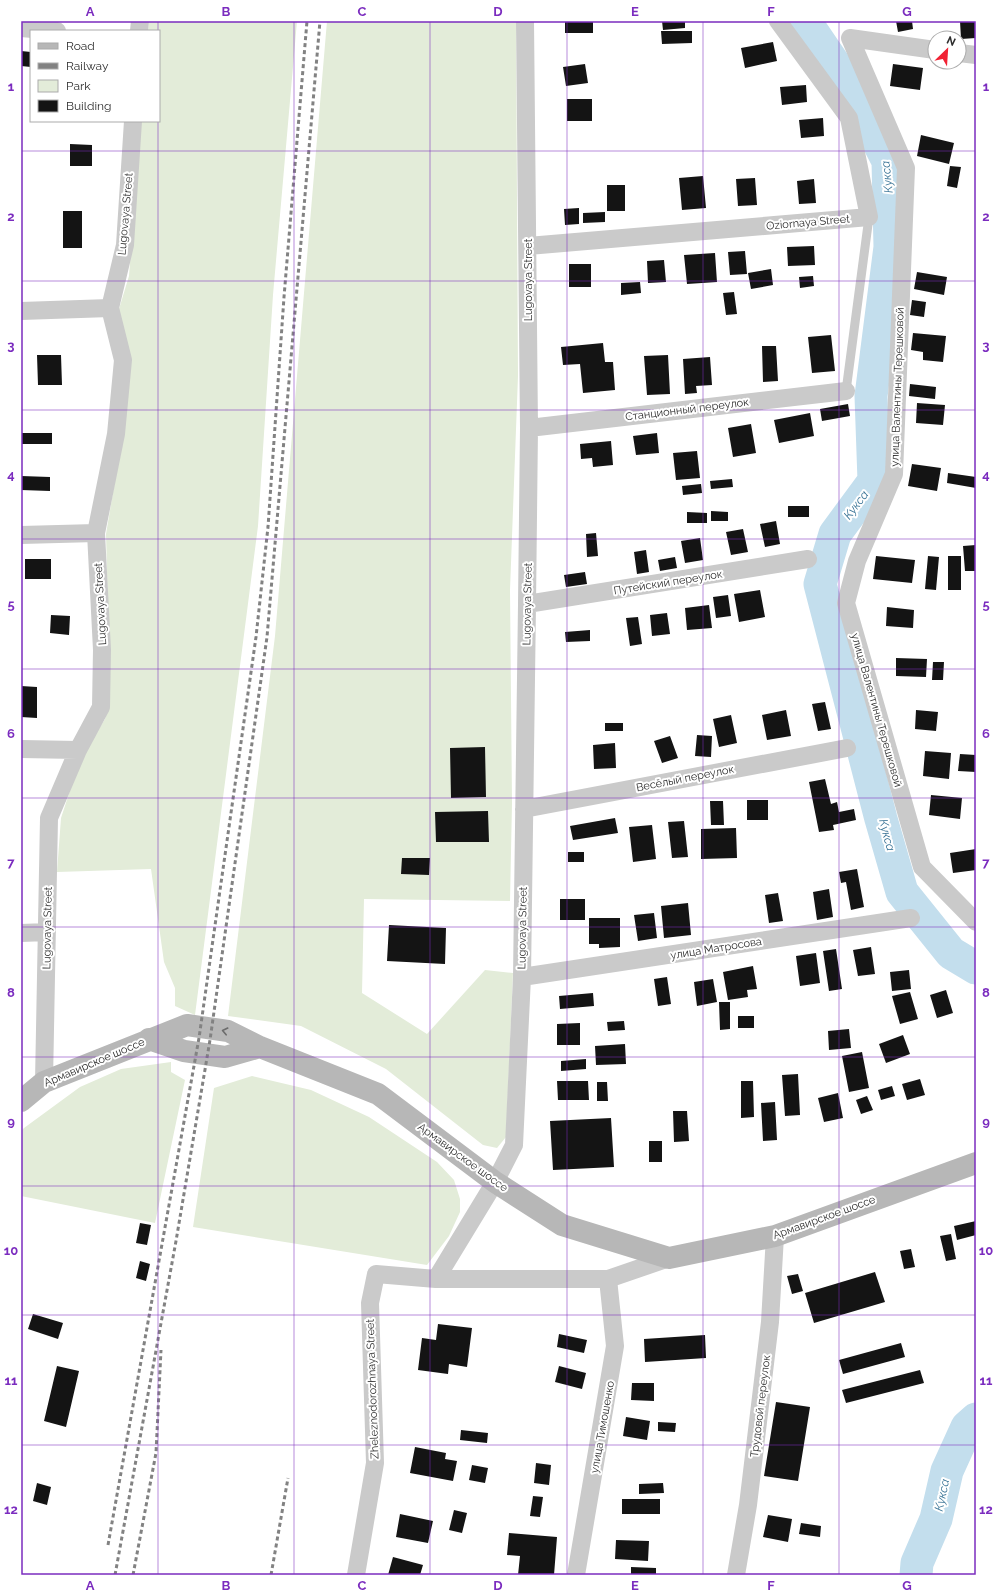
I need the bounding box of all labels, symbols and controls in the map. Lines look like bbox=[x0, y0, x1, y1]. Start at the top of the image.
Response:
text: A bbox=[86, 4, 95, 19]
text: B bbox=[222, 4, 231, 19]
text: C bbox=[358, 4, 367, 19]
text: D bbox=[493, 4, 503, 19]
text: E bbox=[631, 4, 639, 19]
text: F bbox=[767, 4, 775, 19]
text: G bbox=[902, 4, 912, 19]
legend bbox=[30, 30, 160, 122]
north arrow bbox=[927, 30, 967, 70]
text: N bbox=[944, 34, 958, 49]
text: Road bbox=[66, 39, 95, 53]
text: Railway bbox=[66, 59, 109, 73]
text: 1 bbox=[8, 79, 15, 94]
text: Park bbox=[66, 79, 91, 93]
text: 1 bbox=[983, 79, 990, 94]
text: Building bbox=[66, 99, 112, 113]
water label: Кукса bbox=[878, 160, 896, 194]
street label: Lugovaya Street bbox=[115, 172, 136, 256]
text: 2 bbox=[7, 209, 15, 224]
text: 2 bbox=[982, 209, 990, 224]
street label: Oziornaya Street bbox=[766, 212, 851, 233]
street label: Lugovaya Street bbox=[522, 238, 535, 321]
street label: улица Валентины Терешковой bbox=[888, 307, 907, 467]
text: 3 bbox=[7, 338, 15, 353]
text: 3 bbox=[982, 338, 990, 353]
street label: Станционный переулок bbox=[624, 395, 750, 424]
text: 4 bbox=[7, 467, 15, 482]
text: 4 bbox=[982, 467, 990, 482]
water label: Кукса bbox=[841, 488, 871, 522]
street label: Lugovaya Street bbox=[92, 562, 109, 646]
street label: Lugovaya Street bbox=[520, 562, 535, 645]
street label: Путейский переулок bbox=[613, 567, 724, 598]
text: 5 bbox=[7, 597, 15, 612]
text: 5 bbox=[982, 597, 990, 612]
street label: улица Валентины Терешковой bbox=[848, 632, 905, 789]
text: 6 bbox=[7, 726, 15, 741]
text: 6 bbox=[982, 726, 990, 741]
street label: Весёлый переулок bbox=[635, 763, 735, 794]
water label: Кукса bbox=[876, 818, 898, 852]
text: 7 bbox=[7, 855, 15, 870]
text: 7 bbox=[982, 855, 990, 870]
street label: Lugovaya Street bbox=[40, 886, 55, 969]
street label: Lugovaya Street bbox=[515, 886, 530, 969]
street label: улица Матросова bbox=[669, 935, 763, 962]
text: 8 bbox=[7, 985, 15, 1000]
text: 8 bbox=[982, 985, 990, 1000]
one-way arrow bbox=[221, 1028, 228, 1036]
street label: Армавирское шоссе bbox=[42, 1035, 147, 1090]
text: 9 bbox=[7, 1114, 15, 1129]
text: 9 bbox=[982, 1114, 990, 1129]
street label: Армавирское шоссе bbox=[415, 1120, 511, 1195]
street label: Армавирское шоссе bbox=[771, 1193, 878, 1242]
text: 10 bbox=[4, 1243, 18, 1258]
text: 10 bbox=[979, 1243, 993, 1258]
street label: Zheleznodorozhnaya Street bbox=[364, 1318, 381, 1459]
street label: Трудовой переулок bbox=[748, 1354, 773, 1458]
text: 11 bbox=[5, 1373, 18, 1388]
text: 11 bbox=[980, 1373, 993, 1388]
street label: улица Тимошенко bbox=[588, 1379, 617, 1474]
water label: Кукса bbox=[932, 1478, 952, 1512]
text: 12 bbox=[4, 1502, 18, 1517]
text: 12 bbox=[979, 1502, 993, 1517]
text: A bbox=[86, 1578, 95, 1593]
text: B bbox=[222, 1578, 231, 1593]
text: C bbox=[358, 1578, 367, 1593]
text: D bbox=[493, 1578, 503, 1593]
text: E bbox=[631, 1578, 639, 1593]
text: F bbox=[767, 1578, 775, 1593]
text: G bbox=[902, 1578, 912, 1593]

